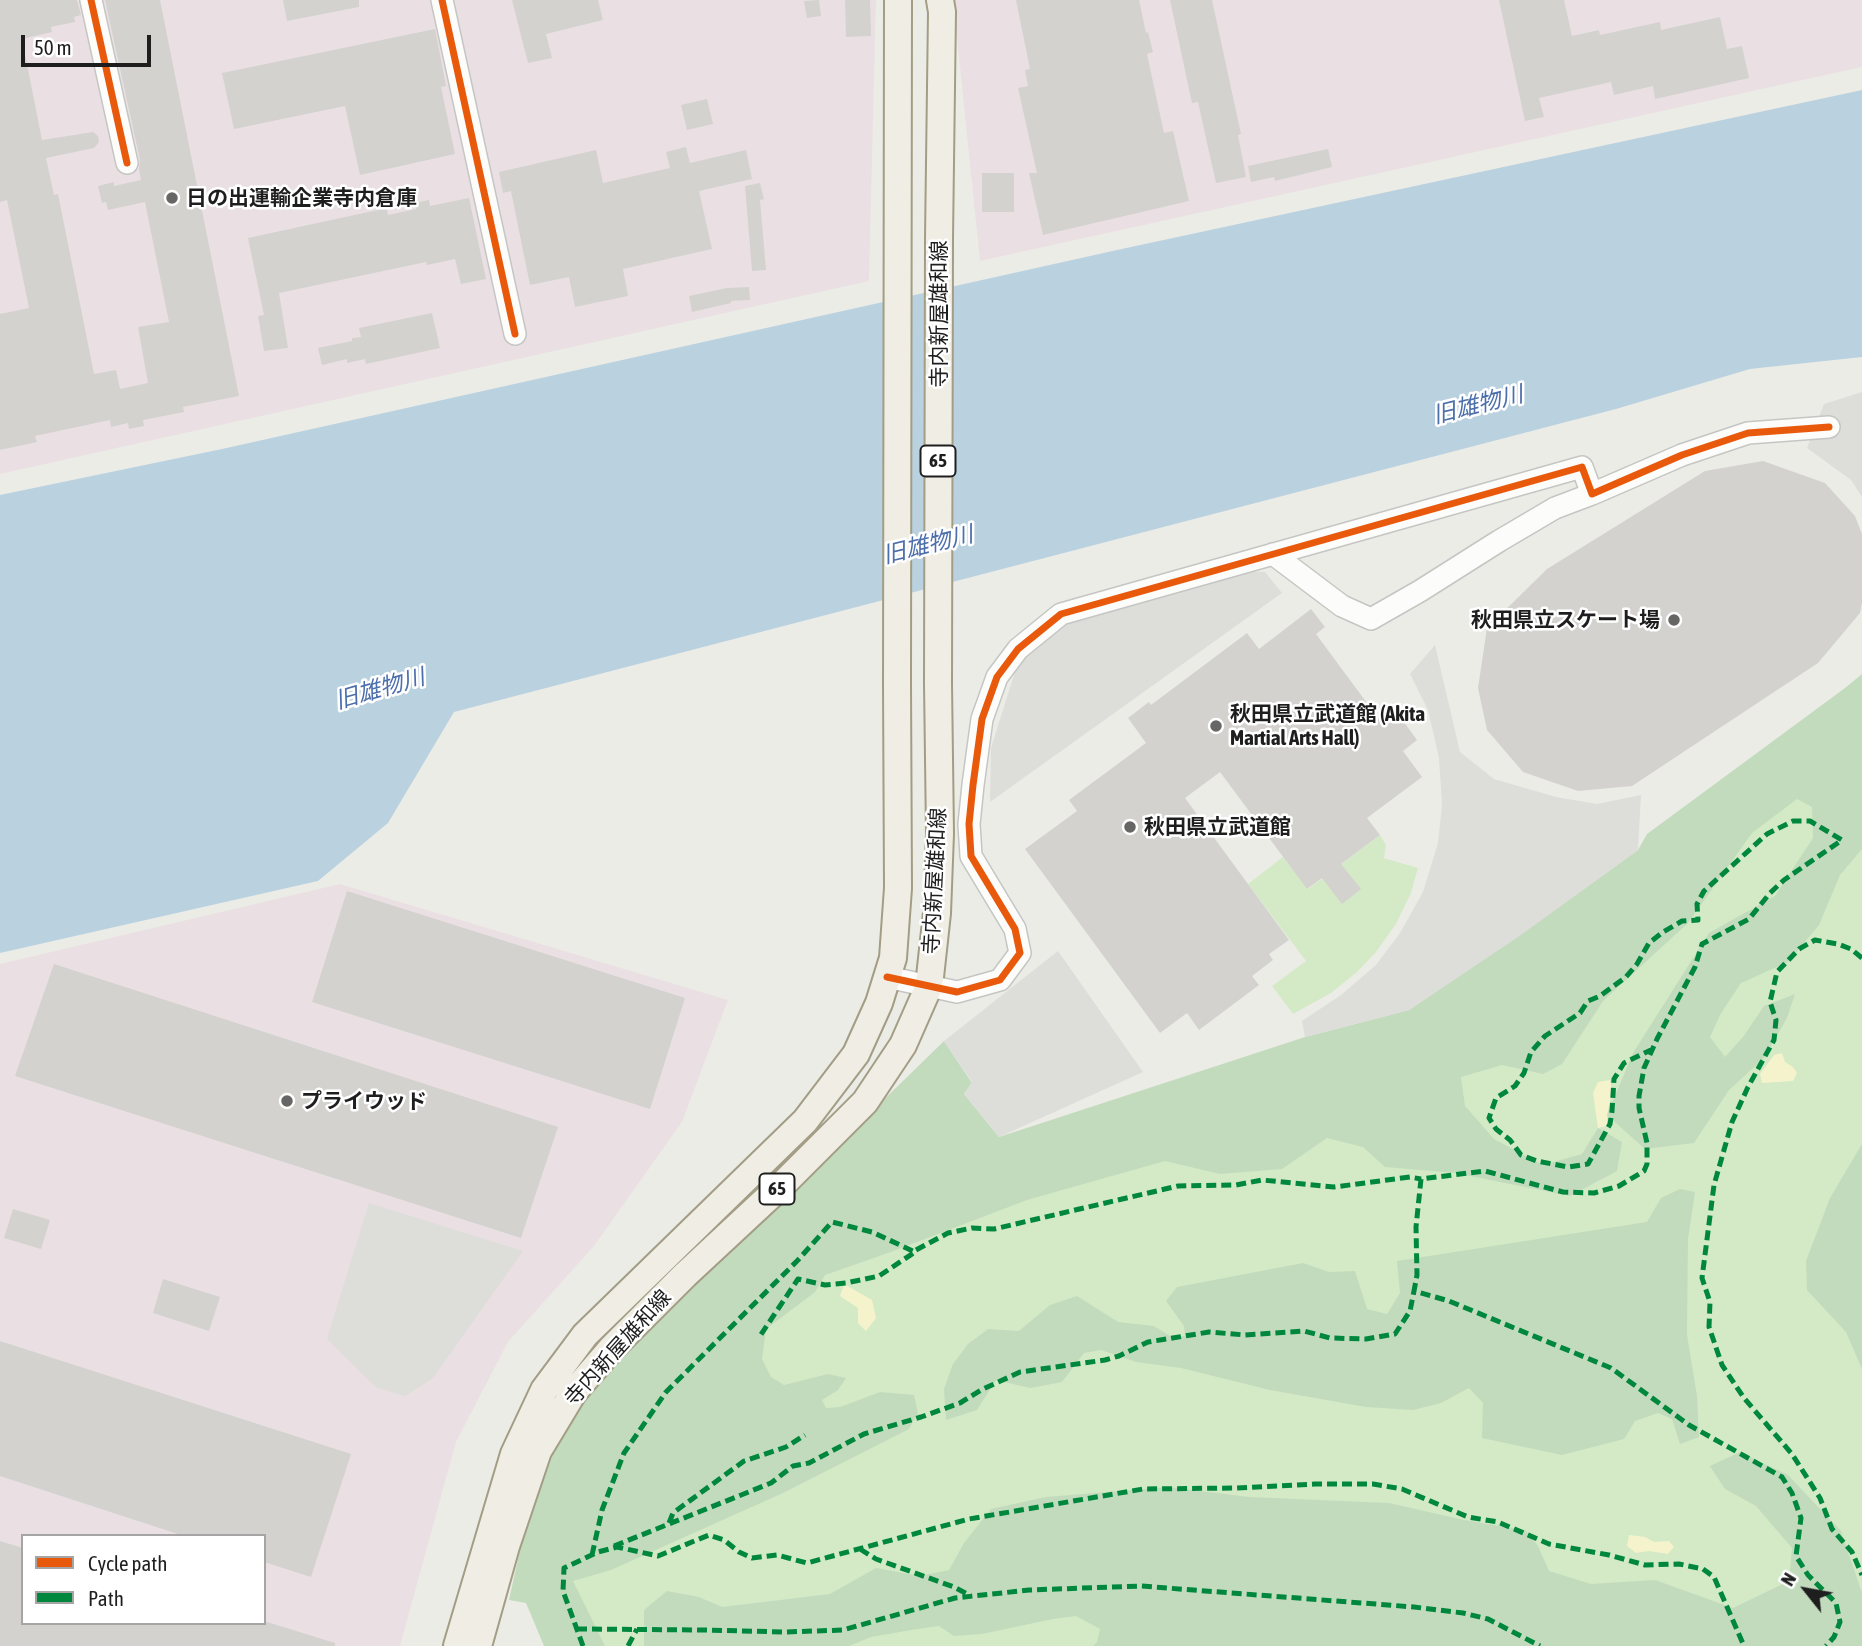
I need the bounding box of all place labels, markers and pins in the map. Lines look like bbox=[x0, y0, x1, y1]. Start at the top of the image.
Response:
place label: 日の出運輸企業寺内倉庫 bbox=[186, 185, 417, 211]
marker: 日の出運輸企業寺内倉庫 bbox=[164, 190, 180, 206]
place label: 秋田県立スケート場 bbox=[1471, 607, 1660, 633]
marker: 秋田県立スケート場 bbox=[1666, 612, 1682, 628]
place label: 秋田県立武道館 (Akita Martial Arts Hall) bbox=[1230, 701, 1425, 751]
marker: 秋田県立武道館 (Akita Martial Arts Hall) bbox=[1208, 718, 1224, 734]
place label: 秋田県立武道館 bbox=[1144, 814, 1291, 840]
marker: 秋田県立武道館 bbox=[1122, 819, 1138, 835]
place label: プライウッド bbox=[301, 1088, 427, 1114]
marker: プライウッド bbox=[279, 1093, 295, 1109]

